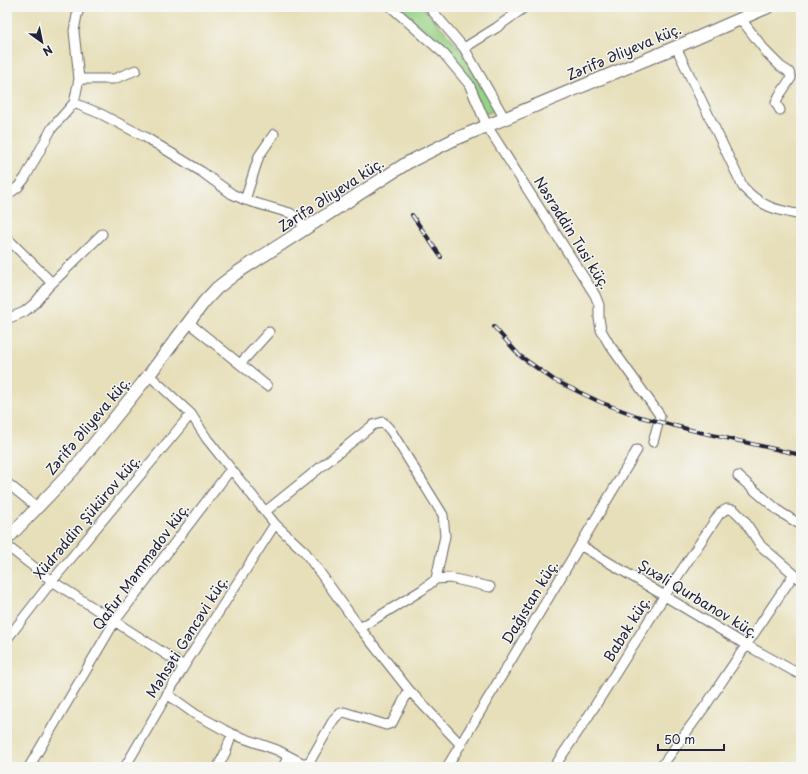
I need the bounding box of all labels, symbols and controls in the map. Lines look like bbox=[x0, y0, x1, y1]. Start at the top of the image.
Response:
street label: Zərifə Əliyeva küç. bbox=[563, 18, 684, 85]
north arrow bbox=[22, 22, 62, 62]
text: N bbox=[39, 41, 56, 60]
street label: Zərifə Əliyeva küç. bbox=[274, 152, 388, 237]
street label: Nəsrəddin Tusi küç. bbox=[529, 172, 616, 293]
street label: Zərifə Əliyeva küç. bbox=[40, 372, 135, 479]
street label: Xüdrəddin Şükürov küç. bbox=[28, 450, 145, 583]
street label: Qafur Məmmədov küç. bbox=[87, 499, 194, 634]
street label: Şıxəli Qurbanov küç. bbox=[634, 554, 762, 643]
street label: Dağıstan küç. bbox=[496, 556, 563, 648]
street label: Məhsəti Gəncəvi küç. bbox=[141, 572, 233, 702]
street label: Babək küç. bbox=[598, 592, 655, 666]
scale bar bbox=[658, 726, 724, 752]
text: 50 m bbox=[664, 730, 695, 748]

